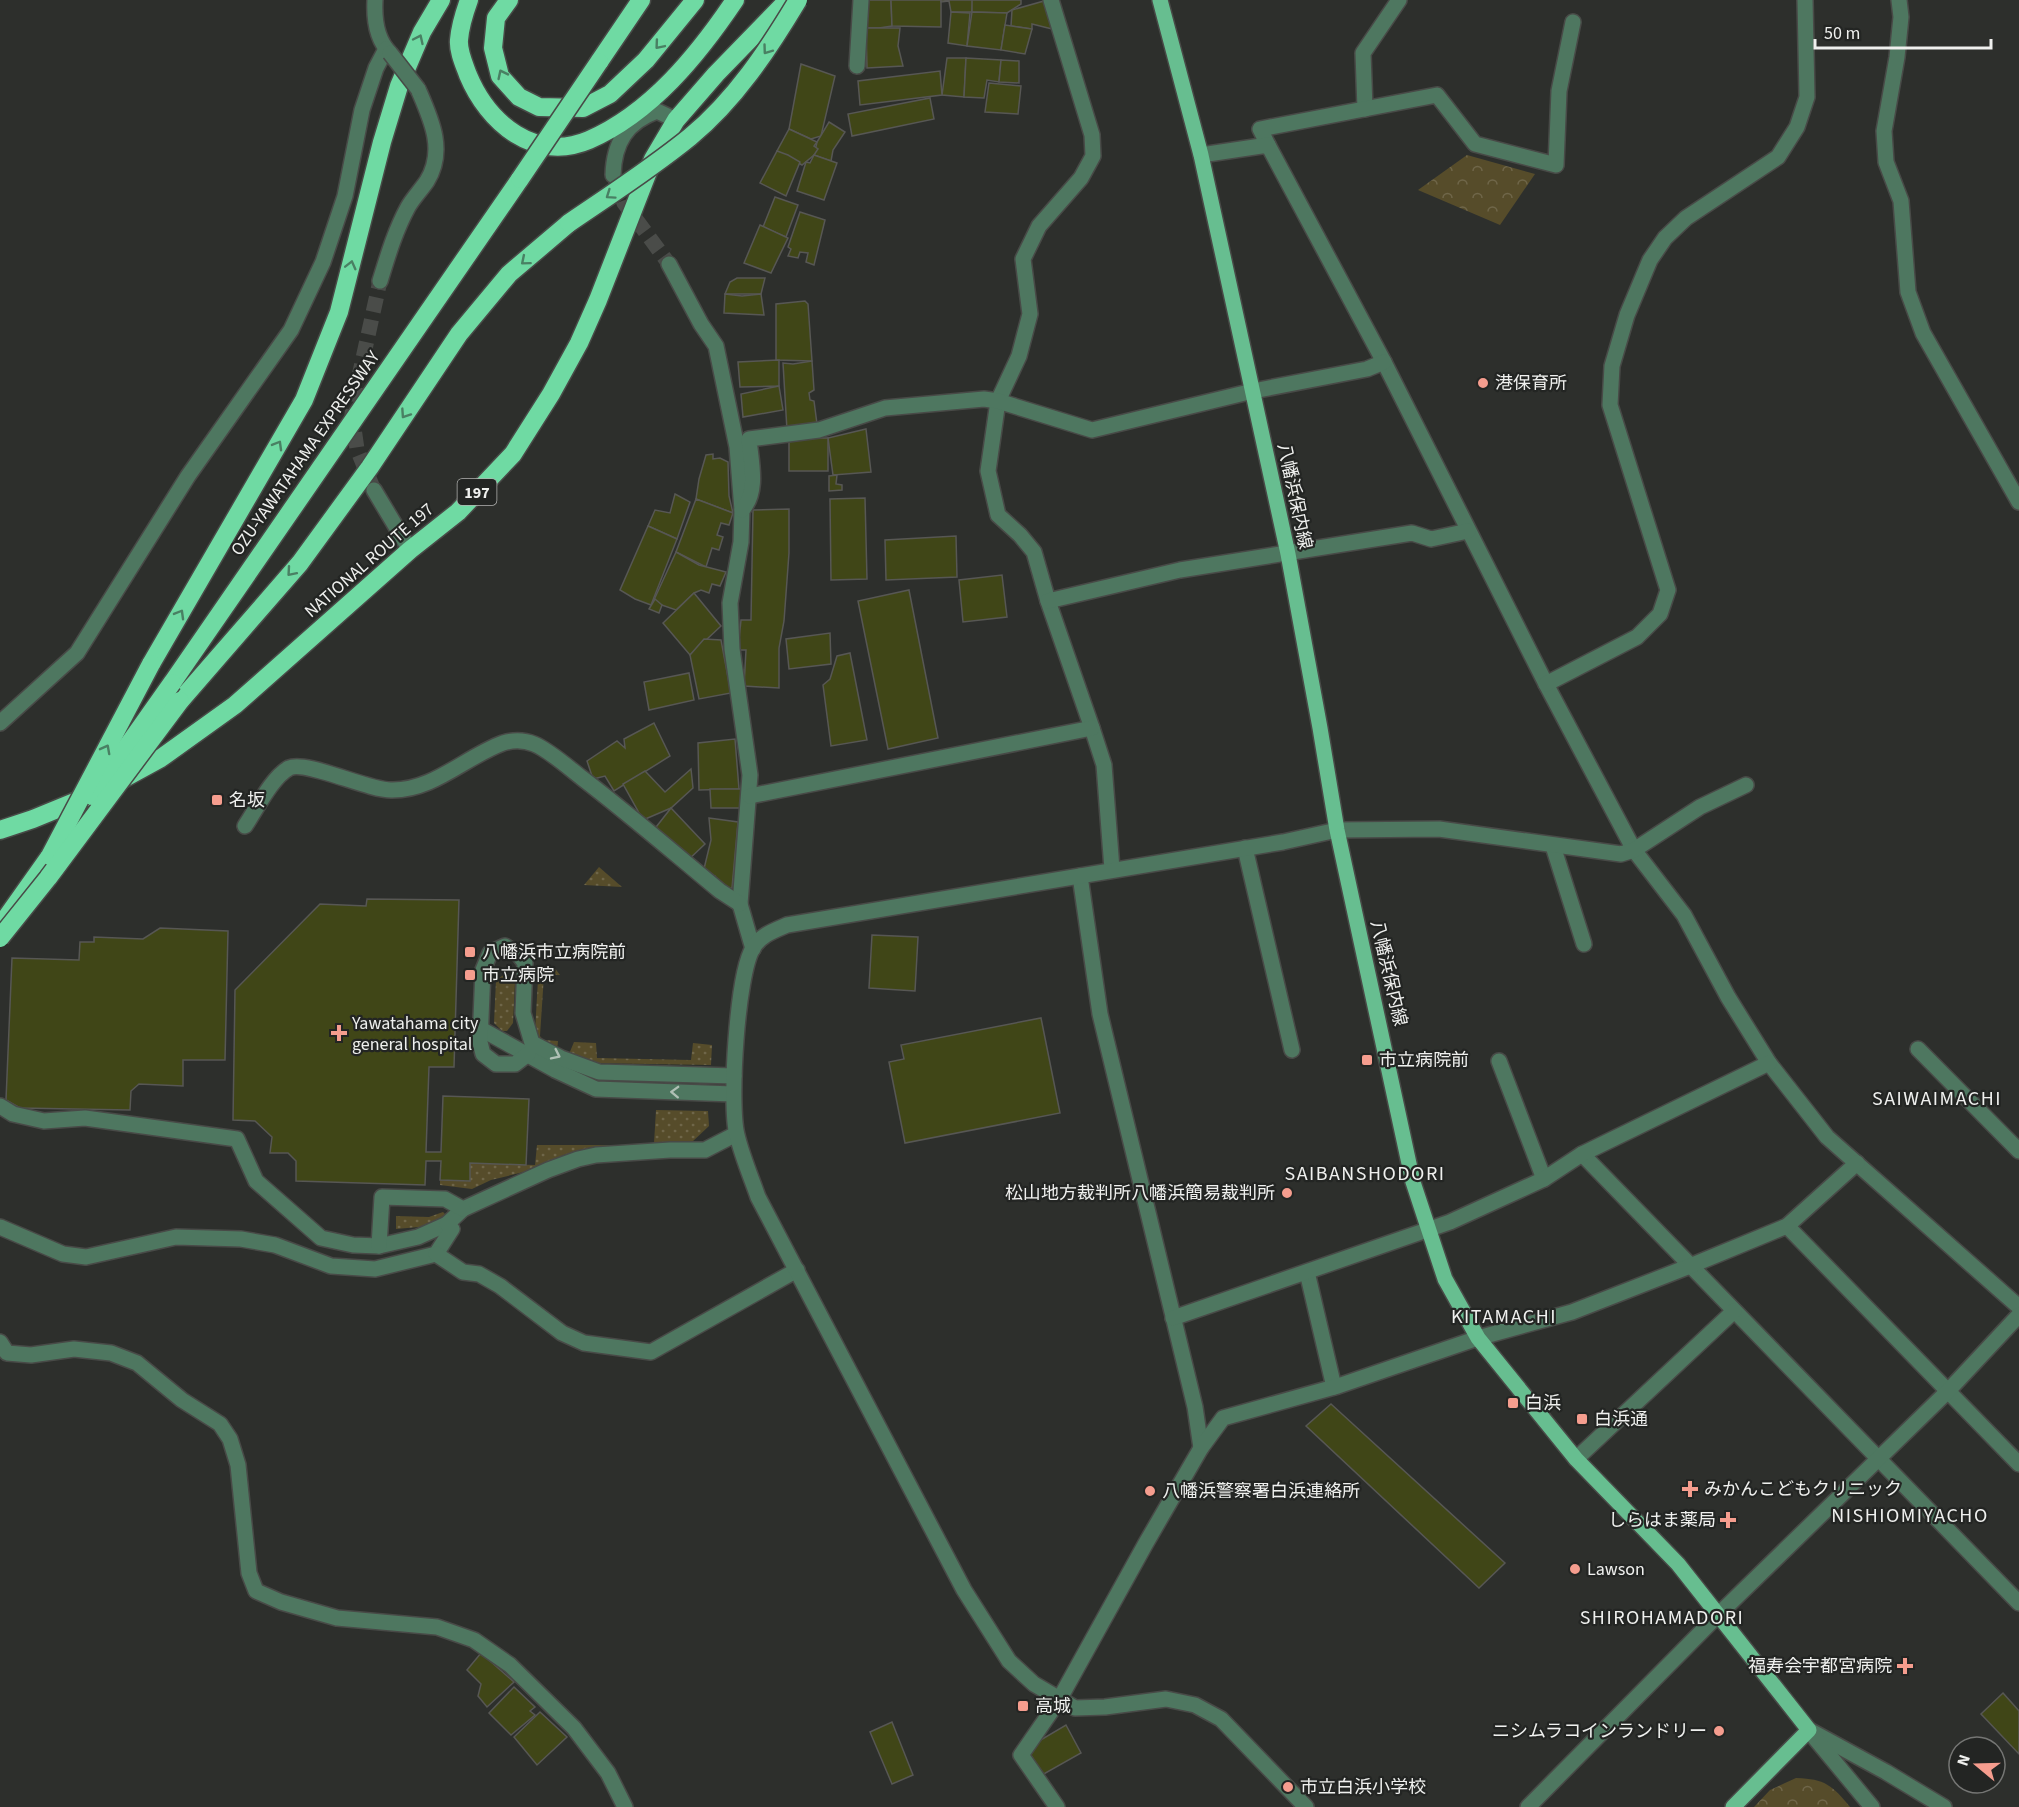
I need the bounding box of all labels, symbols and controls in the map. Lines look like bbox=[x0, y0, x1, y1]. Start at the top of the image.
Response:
scale bar bbox=[1815, 12, 1990, 50]
text: 50 m bbox=[1824, 21, 1860, 46]
one-way arrow bbox=[412, 34, 424, 45]
one-way arrow bbox=[655, 38, 666, 49]
one-way arrow bbox=[763, 43, 774, 54]
one-way arrow bbox=[497, 69, 509, 80]
one-way arrow bbox=[605, 188, 616, 199]
one-way arrow bbox=[520, 254, 531, 265]
one-way arrow bbox=[344, 261, 356, 271]
street label: OZU-YAWATAHAMA EXPRESSWAY bbox=[225, 346, 386, 561]
place label: 港保育所 bbox=[1495, 371, 1567, 396]
marker: 港保育所 bbox=[1476, 376, 1490, 390]
one-way arrow bbox=[401, 407, 412, 418]
one-way arrow bbox=[271, 441, 282, 451]
street label: 八幡浜保内線 bbox=[1271, 441, 1318, 552]
road number: 197 bbox=[458, 479, 496, 505]
street label: NATIONAL ROUTE 197 bbox=[299, 497, 439, 624]
one-way arrow bbox=[287, 565, 298, 576]
one-way arrow bbox=[173, 610, 184, 620]
one-way arrow bbox=[99, 744, 110, 755]
place label: 名坂 bbox=[229, 788, 265, 813]
marker: 名坂 bbox=[210, 793, 224, 807]
street label: 八幡浜保内線 bbox=[1364, 918, 1413, 1029]
place label: 八幡浜市立病院前 bbox=[482, 940, 626, 965]
marker: 八幡浜市立病院前 bbox=[463, 945, 477, 959]
place label: 市立病院 bbox=[482, 963, 554, 988]
marker: 市立病院 bbox=[463, 968, 477, 982]
place label: Yawatahama city general hospital bbox=[351, 1011, 479, 1057]
marker: Yawatahama city general hospital bbox=[330, 1024, 348, 1042]
one-way arrow bbox=[550, 1048, 561, 1059]
place label: 市立病院前 bbox=[1379, 1048, 1469, 1073]
marker: 市立病院前 bbox=[1360, 1053, 1374, 1067]
one-way arrow bbox=[670, 1085, 679, 1098]
district label: SAIWAIMACHI bbox=[1872, 1085, 2002, 1113]
district label: SAIBANSHODORI bbox=[1284, 1160, 1446, 1188]
place label: 松山地方裁判所八幡浜簡易裁判所 bbox=[1005, 1181, 1275, 1206]
marker: 松山地方裁判所八幡浜簡易裁判所 bbox=[1280, 1186, 1294, 1200]
district label: KITAMACHI bbox=[1451, 1303, 1557, 1331]
place label: 白浜 bbox=[1525, 1391, 1561, 1416]
marker: 白浜 bbox=[1506, 1396, 1520, 1410]
place label: 白浜通 bbox=[1594, 1407, 1648, 1432]
marker: 白浜通 bbox=[1575, 1412, 1589, 1426]
place label: みかんこどもクリニック bbox=[1704, 1477, 1902, 1502]
place label: 八幡浜警察署白浜連絡所 bbox=[1162, 1479, 1360, 1504]
marker: みかんこどもクリニック bbox=[1681, 1480, 1699, 1498]
marker: 八幡浜警察署白浜連絡所 bbox=[1143, 1484, 1157, 1498]
district label: NISHIOMIYACHO bbox=[1831, 1502, 1989, 1530]
place label: しらはま薬局 bbox=[1608, 1508, 1716, 1533]
marker: しらはま薬局 bbox=[1721, 1513, 1735, 1527]
place label: Lawson bbox=[1587, 1557, 1645, 1582]
marker: Lawson bbox=[1568, 1562, 1582, 1576]
district label: SHIROHAMADORI bbox=[1580, 1604, 1744, 1632]
place label: 福寿会宇都宮病院 bbox=[1748, 1654, 1892, 1679]
marker: 福寿会宇都宮病院 bbox=[1896, 1657, 1914, 1675]
place label: 高城 bbox=[1035, 1694, 1071, 1719]
marker: 高城 bbox=[1016, 1699, 1030, 1713]
place label: ニシムラコインランドリー bbox=[1492, 1719, 1707, 1744]
marker: ニシムラコインランドリー bbox=[1712, 1724, 1726, 1738]
north arrow bbox=[1947, 1735, 2007, 1795]
text: N bbox=[1952, 1752, 1976, 1769]
place label: 市立白浜小学校 bbox=[1300, 1775, 1426, 1800]
marker: 市立白浜小学校 bbox=[1281, 1780, 1295, 1794]

